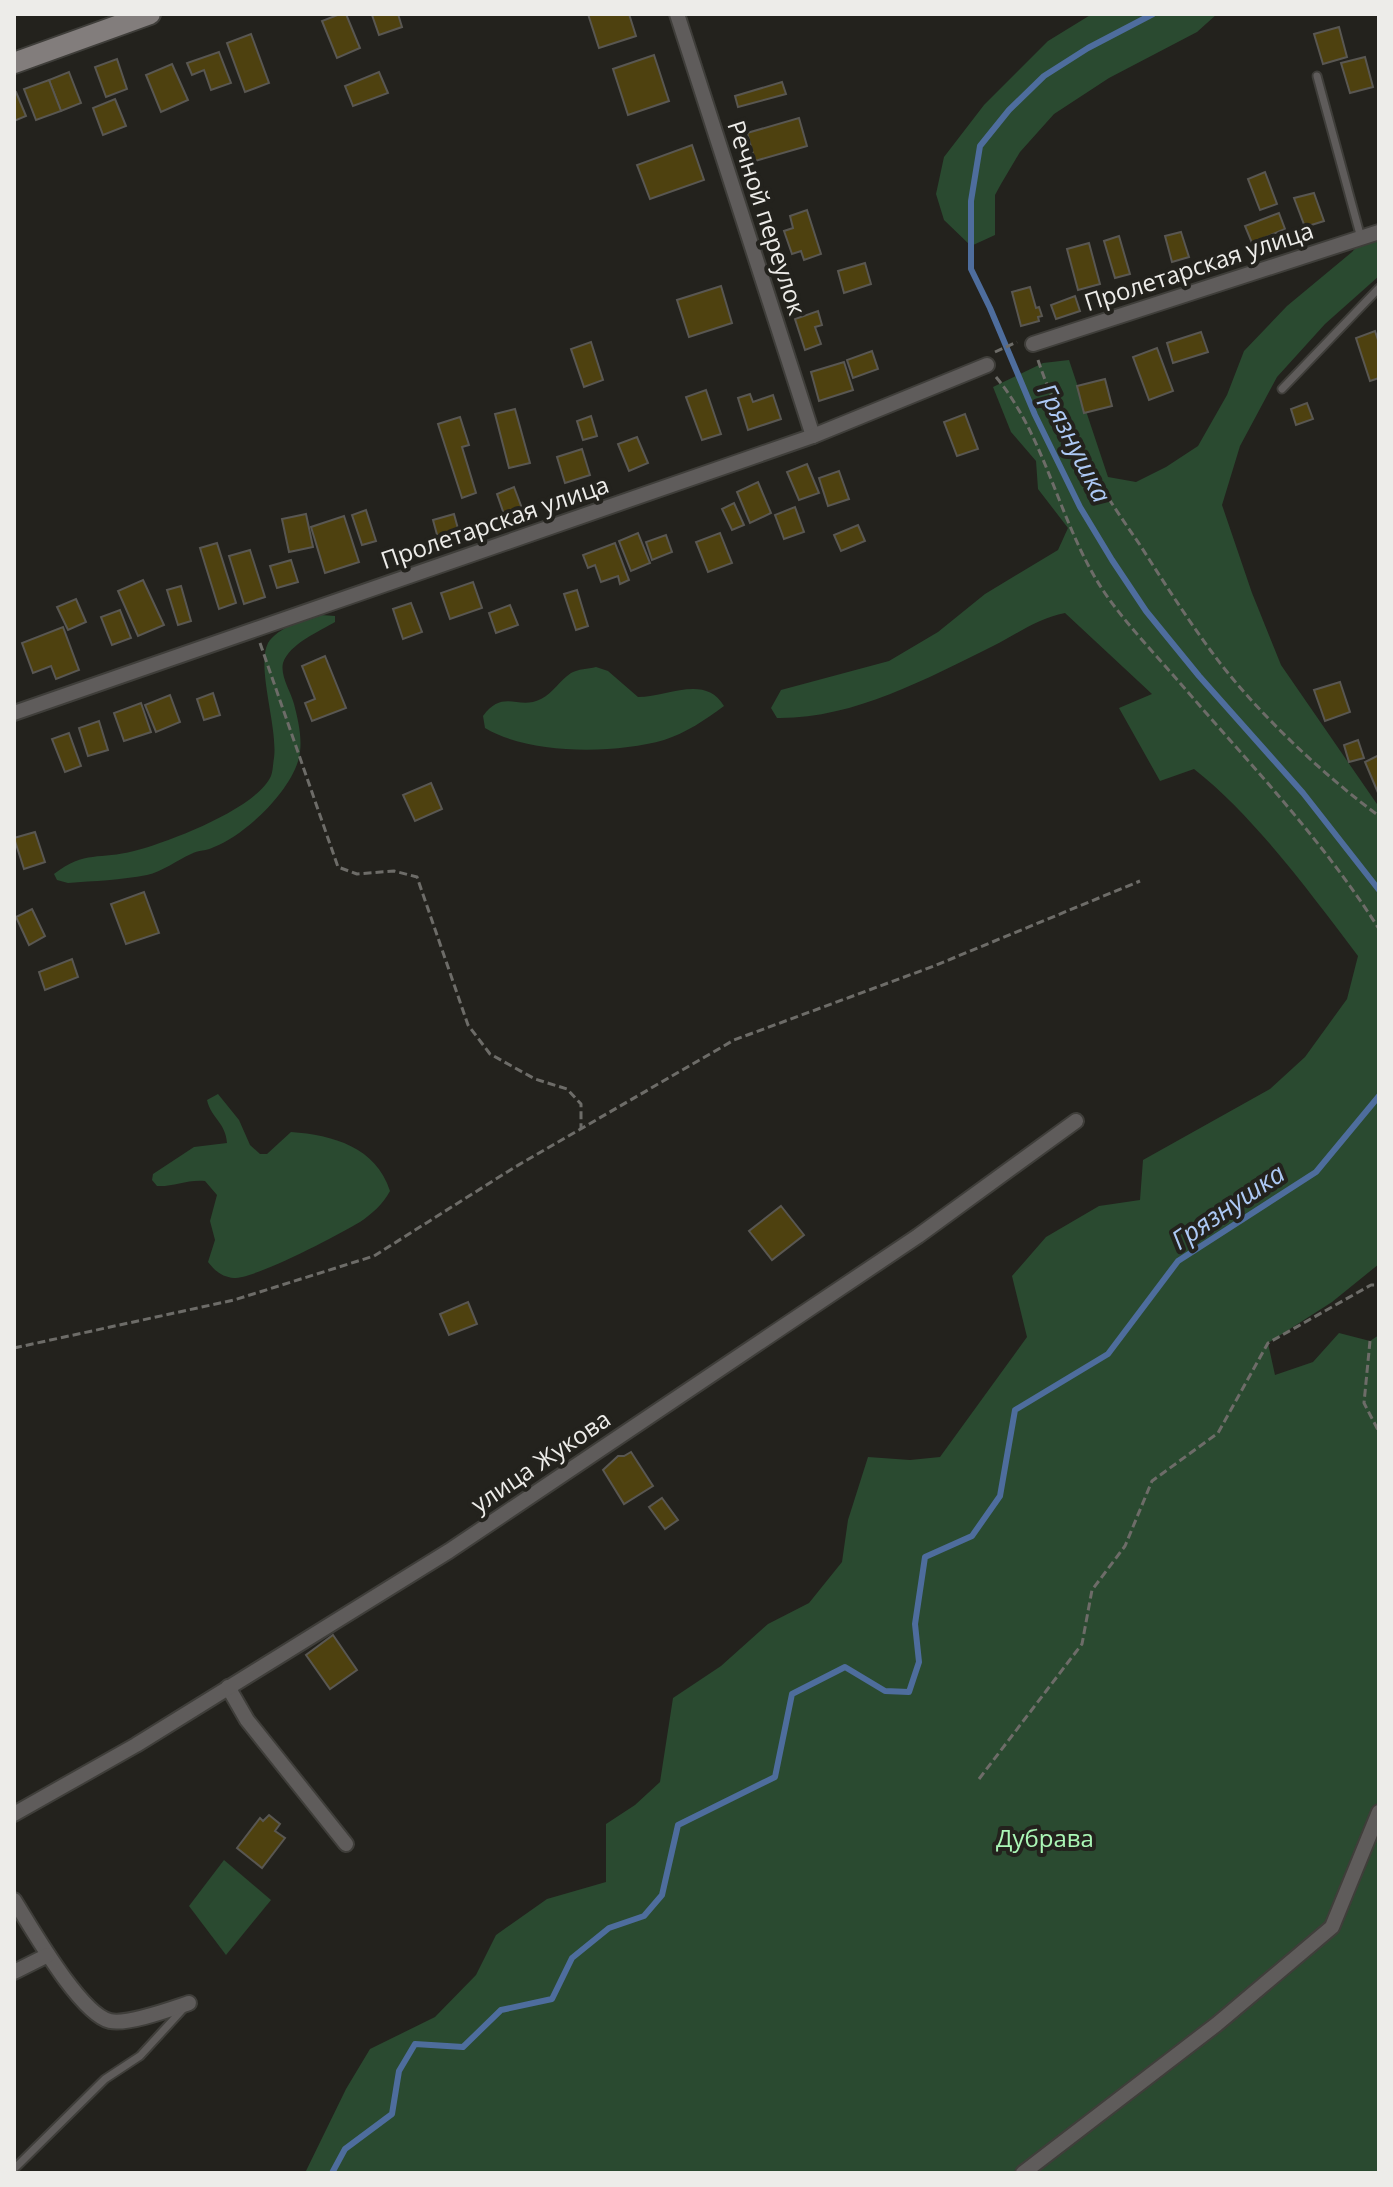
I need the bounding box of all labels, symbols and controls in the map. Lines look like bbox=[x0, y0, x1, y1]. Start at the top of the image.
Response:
street label: Речной переулок bbox=[720, 116, 815, 320]
street label: Пролетарская улица bbox=[1080, 213, 1317, 318]
water label: Грязнушка bbox=[1029, 376, 1121, 509]
street label: Пролетарская улица bbox=[376, 467, 613, 576]
water label: Грязнушка bbox=[1164, 1155, 1292, 1257]
street label: улица Жукова bbox=[464, 1402, 616, 1520]
park label: Дубрава bbox=[996, 1821, 1094, 1854]

